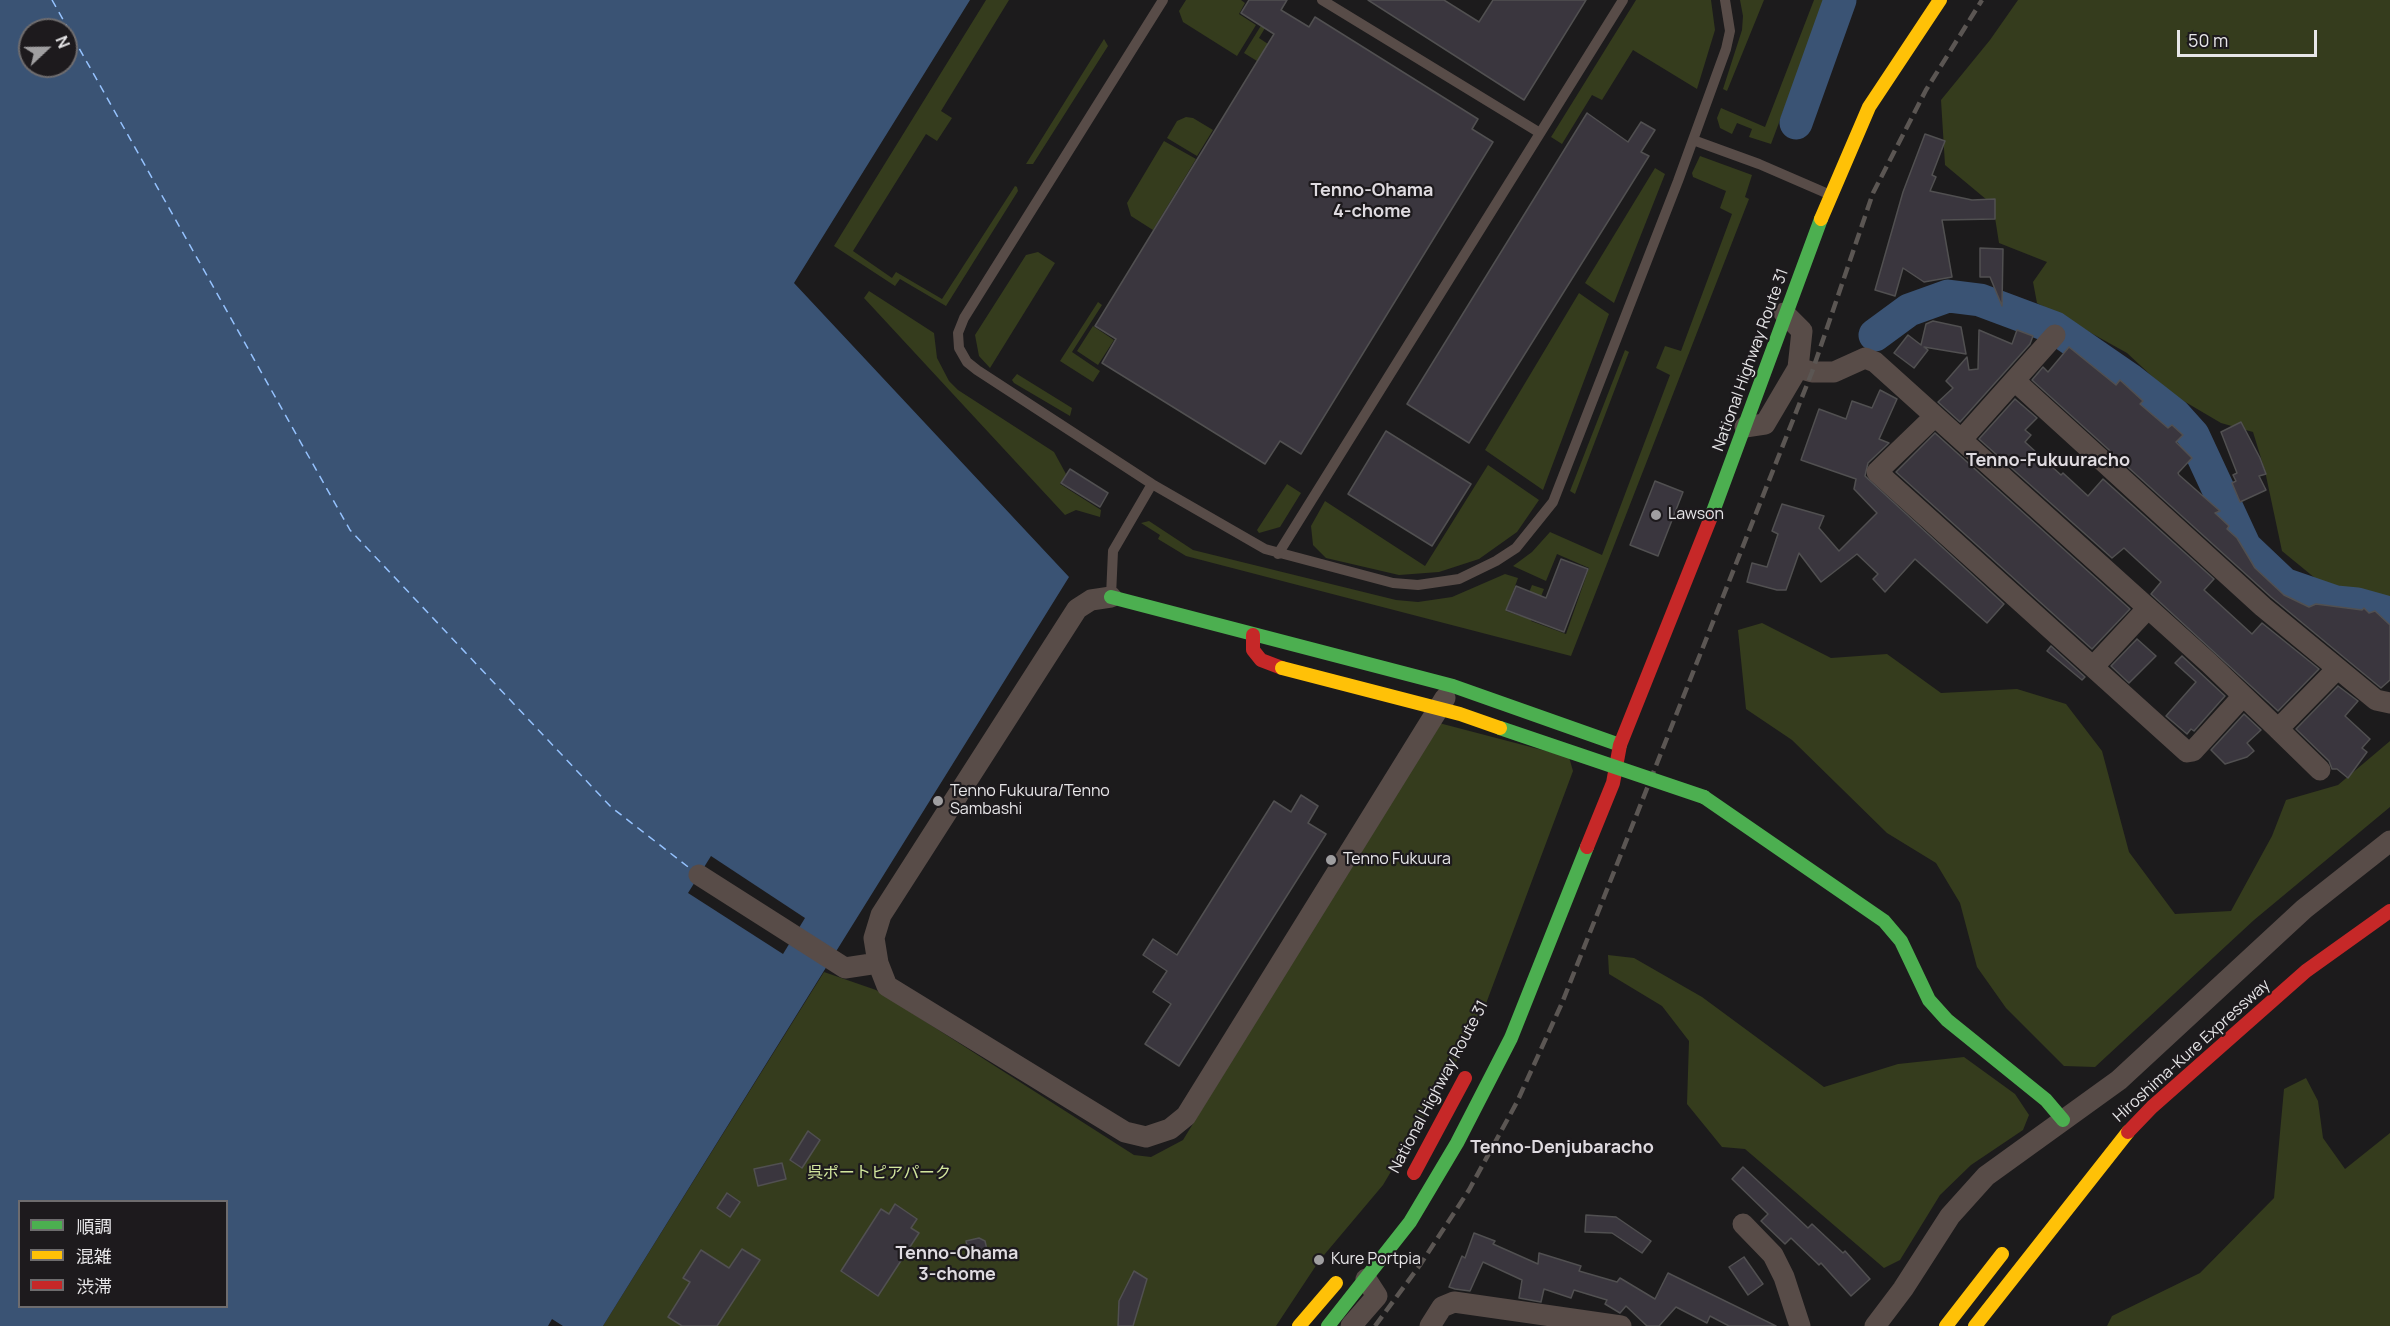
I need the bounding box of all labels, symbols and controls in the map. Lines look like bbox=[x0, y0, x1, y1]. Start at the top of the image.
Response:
north arrow bbox=[18, 18, 78, 78]
scale bar bbox=[2180, 18, 2320, 56]
text: 50 m bbox=[2188, 28, 2228, 52]
text: N bbox=[50, 33, 75, 51]
district label: Tenno-Ohama 4-chome bbox=[1311, 180, 1433, 222]
street label: National Highway Route 31 bbox=[1709, 266, 1793, 454]
district label: Tenno-Fukuuracho bbox=[1966, 450, 2130, 472]
place label: Lawson bbox=[1668, 505, 1724, 525]
marker: Lawson bbox=[1649, 508, 1663, 522]
place label: Tenno Fukuura/Tenno Sambashi bbox=[950, 782, 1110, 820]
marker: Tenno Fukuura/Tenno Sambashi bbox=[931, 794, 945, 808]
place label: Tenno Fukuura bbox=[1343, 850, 1451, 870]
marker: Tenno Fukuura bbox=[1324, 853, 1338, 867]
street label: Hiroshima-Kure Expressway bbox=[2110, 976, 2274, 1126]
street label: National Highway Route 31 bbox=[1385, 997, 1493, 1177]
district label: Tenno-Denjubaracho bbox=[1470, 1137, 1654, 1159]
park label: 呉ポートピアパーク bbox=[807, 1164, 951, 1184]
legend bbox=[18, 1200, 228, 1308]
text: 順調 bbox=[76, 1214, 112, 1238]
district label: Tenno-Ohama 3-chome bbox=[896, 1243, 1018, 1286]
text: 混雑 bbox=[76, 1244, 112, 1268]
place label: Kure Portpia bbox=[1331, 1250, 1421, 1270]
marker: Kure Portpia bbox=[1312, 1253, 1326, 1267]
text: 渋滞 bbox=[76, 1274, 112, 1298]

